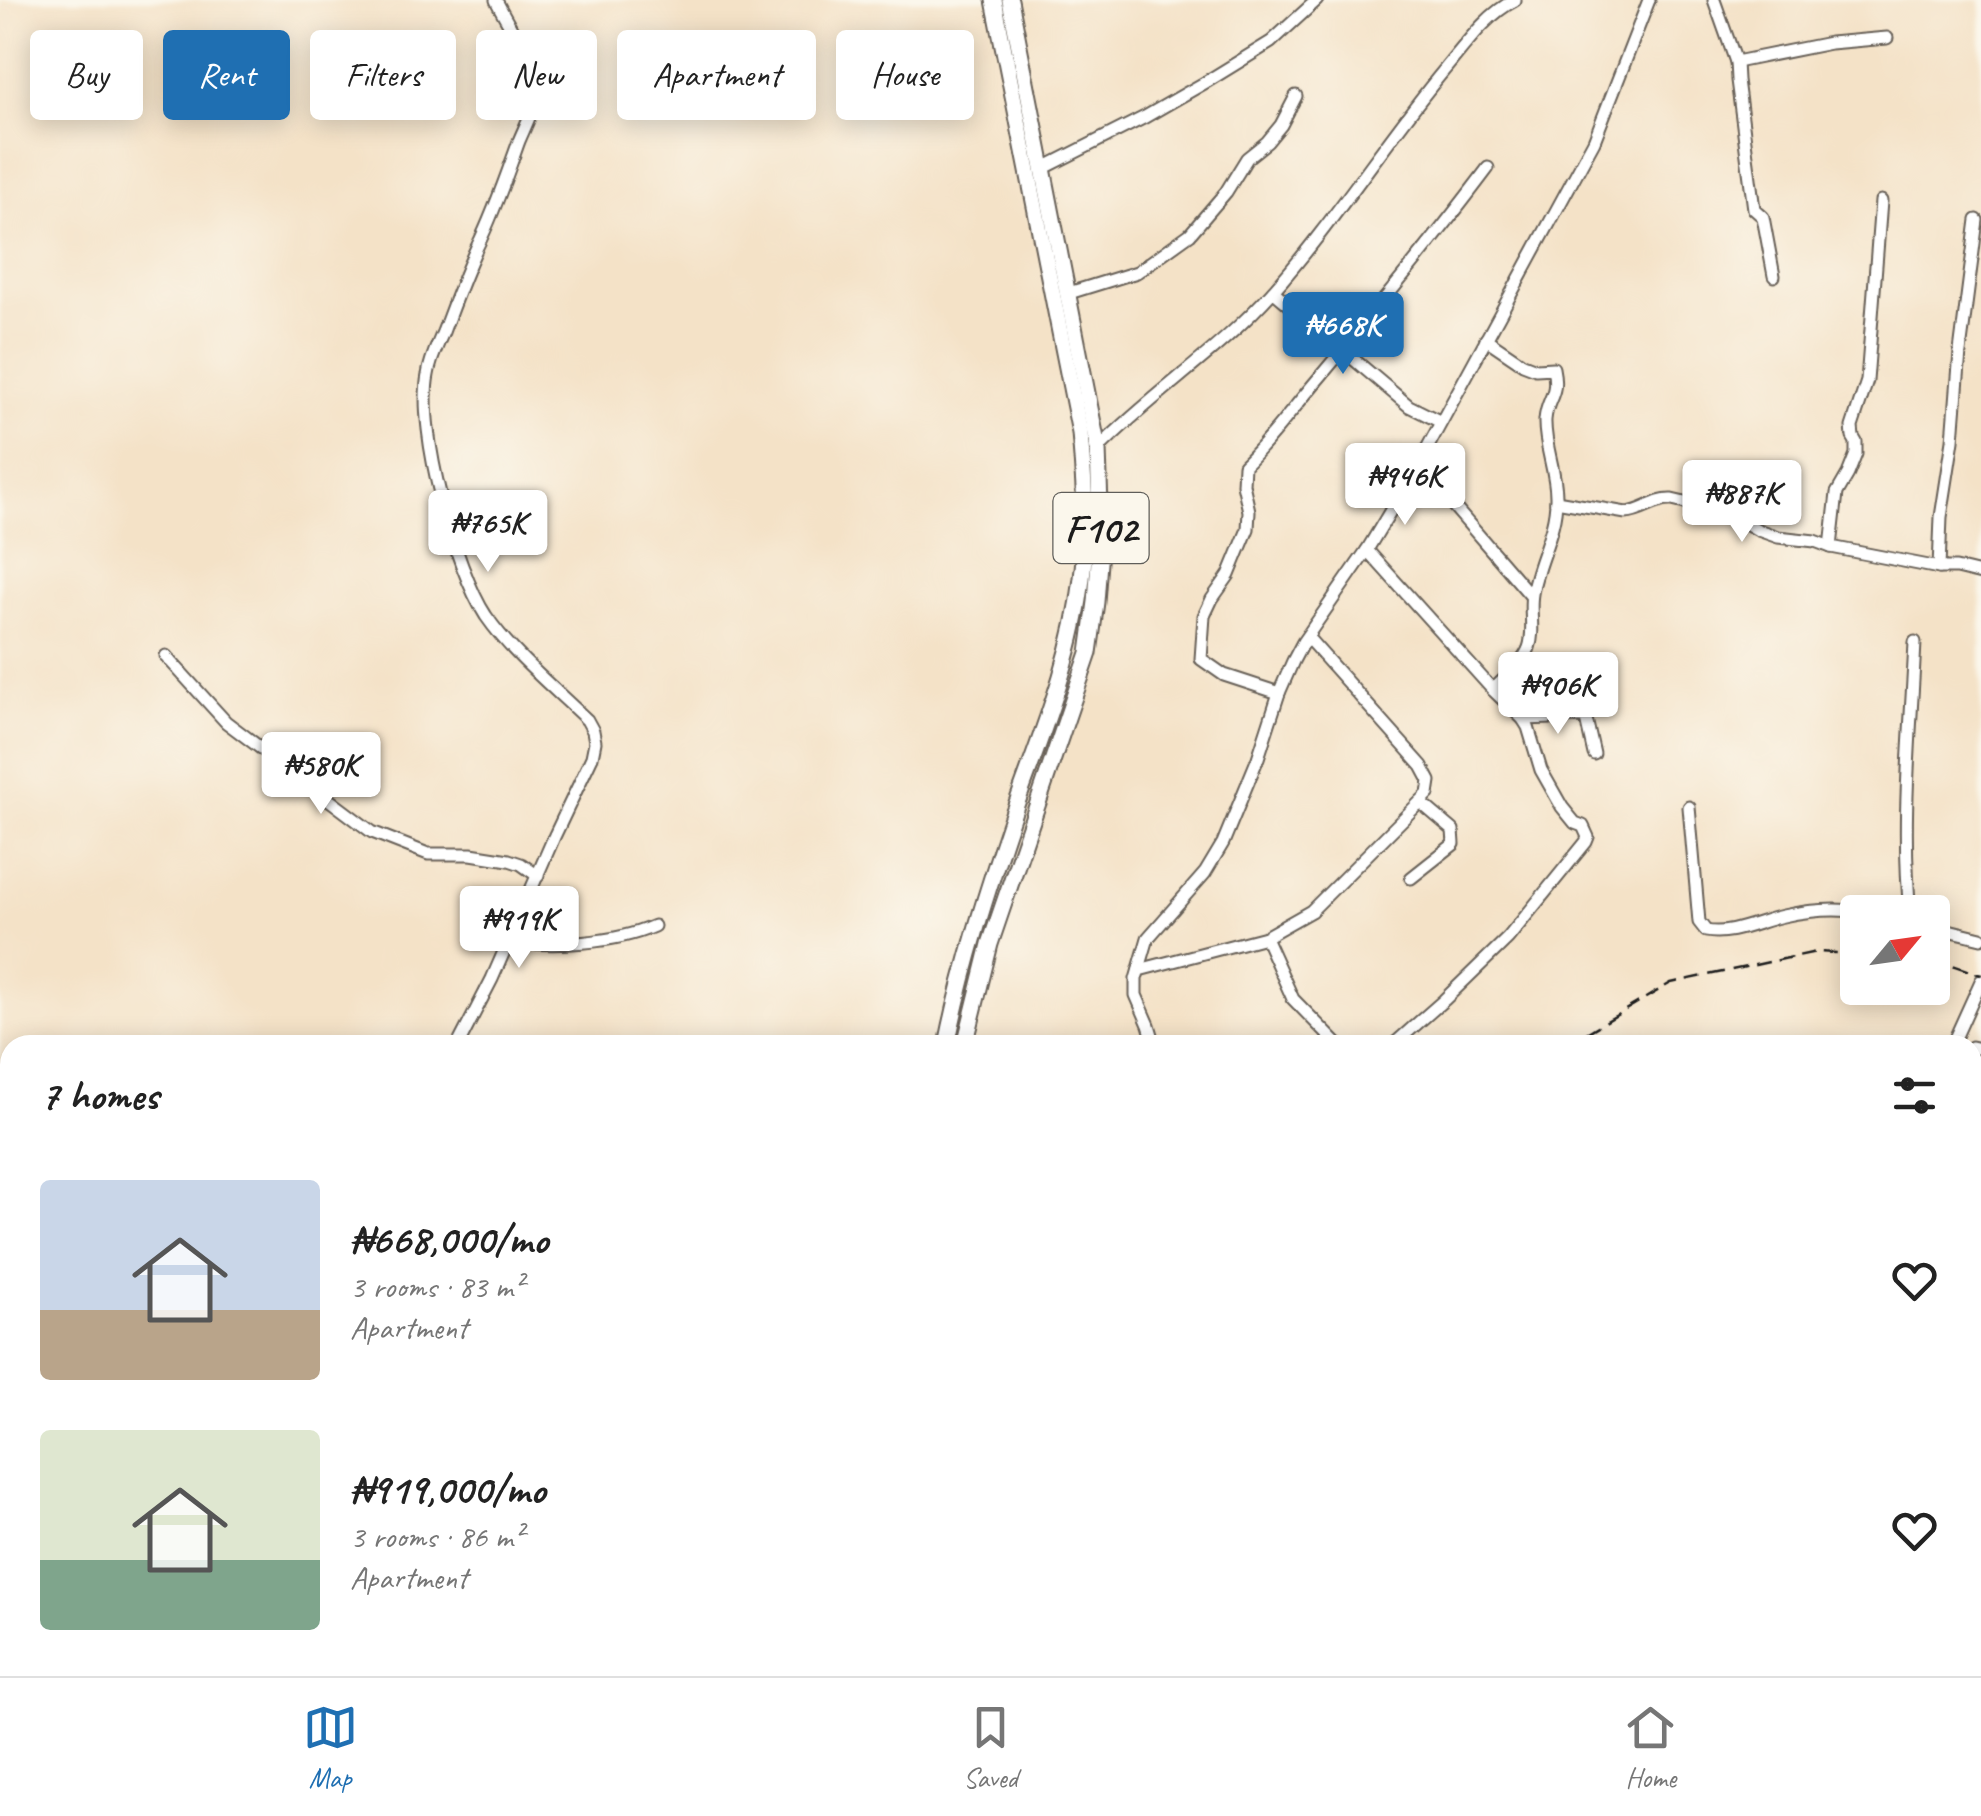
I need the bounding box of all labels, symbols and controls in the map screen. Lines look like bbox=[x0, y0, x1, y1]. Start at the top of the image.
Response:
chip: Buy bbox=[30, 30, 143, 120]
chip: Rent bbox=[163, 30, 290, 120]
chip: Filters bbox=[310, 30, 456, 120]
chip: New bbox=[476, 30, 597, 120]
chip: Apartment bbox=[617, 30, 816, 120]
chip: House bbox=[836, 30, 974, 120]
pin: ₦668K bbox=[1273, 292, 1413, 377]
text: ₦668K bbox=[1305, 304, 1381, 345]
pin: ₦946K bbox=[1335, 443, 1475, 528]
text: ₦946K bbox=[1367, 455, 1443, 496]
pin: ₦887K bbox=[1672, 460, 1812, 545]
text: ₦887K bbox=[1704, 472, 1780, 513]
pin: ₦765K bbox=[418, 490, 558, 575]
road number: F102 bbox=[1054, 493, 1148, 563]
text: ₦765K bbox=[450, 502, 526, 543]
pin: ₦906K bbox=[1488, 652, 1628, 737]
text: ₦906K bbox=[1520, 664, 1596, 705]
pin: ₦580K bbox=[251, 732, 391, 817]
text: ₦580K bbox=[284, 744, 358, 785]
pin: ₦919K bbox=[449, 886, 589, 971]
north arrow bbox=[1840, 895, 1950, 1005]
map controls bbox=[1840, 895, 1950, 1005]
text: ₦919K bbox=[482, 898, 556, 939]
icon: filters bbox=[1887, 1068, 1942, 1123]
text: 7 homes bbox=[40, 1069, 158, 1122]
text: ₦668,000/mo bbox=[350, 1213, 548, 1266]
icon: home bbox=[120, 1220, 240, 1340]
icon: heart bbox=[1887, 1253, 1942, 1308]
text: 3 rooms · 83 m² bbox=[350, 1266, 523, 1307]
text: Apartment bbox=[350, 1307, 468, 1348]
text: ₦919,000/mo bbox=[350, 1463, 545, 1516]
icon: home bbox=[120, 1470, 240, 1590]
icon: heart bbox=[1887, 1503, 1942, 1558]
text: 3 rooms · 86 m² bbox=[350, 1516, 523, 1557]
text: Apartment bbox=[350, 1557, 468, 1598]
tab: Map bbox=[303, 1700, 358, 1795]
tab: Saved bbox=[963, 1700, 1018, 1795]
tab: Home bbox=[1623, 1700, 1678, 1795]

